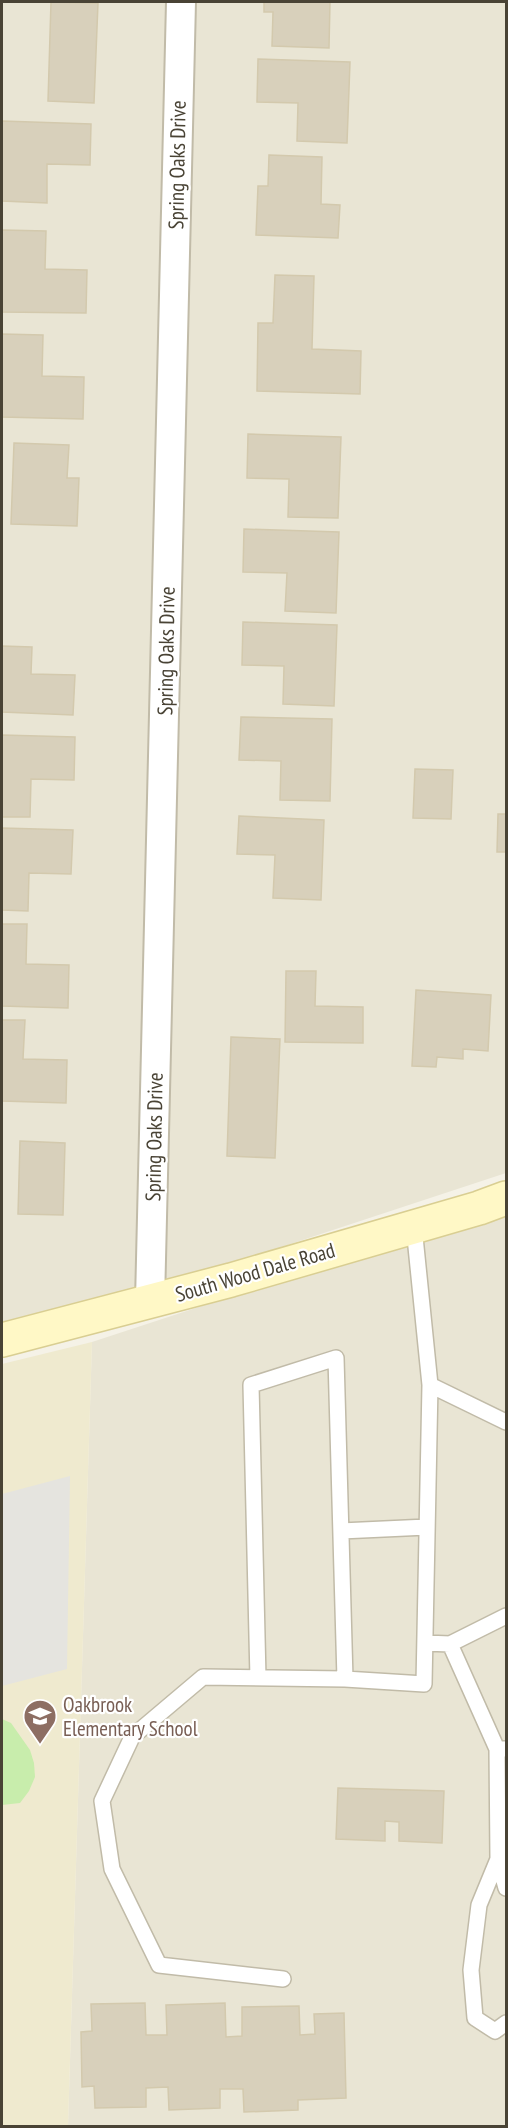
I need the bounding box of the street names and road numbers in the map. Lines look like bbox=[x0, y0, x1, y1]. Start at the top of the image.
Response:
street label: Spring Oaks Drive bbox=[162, 100, 192, 230]
street label: Spring Oaks Drive bbox=[151, 586, 181, 716]
street label: Spring Oaks Drive bbox=[139, 1072, 169, 1202]
street label: South Wood Dale Road bbox=[172, 1236, 338, 1308]

